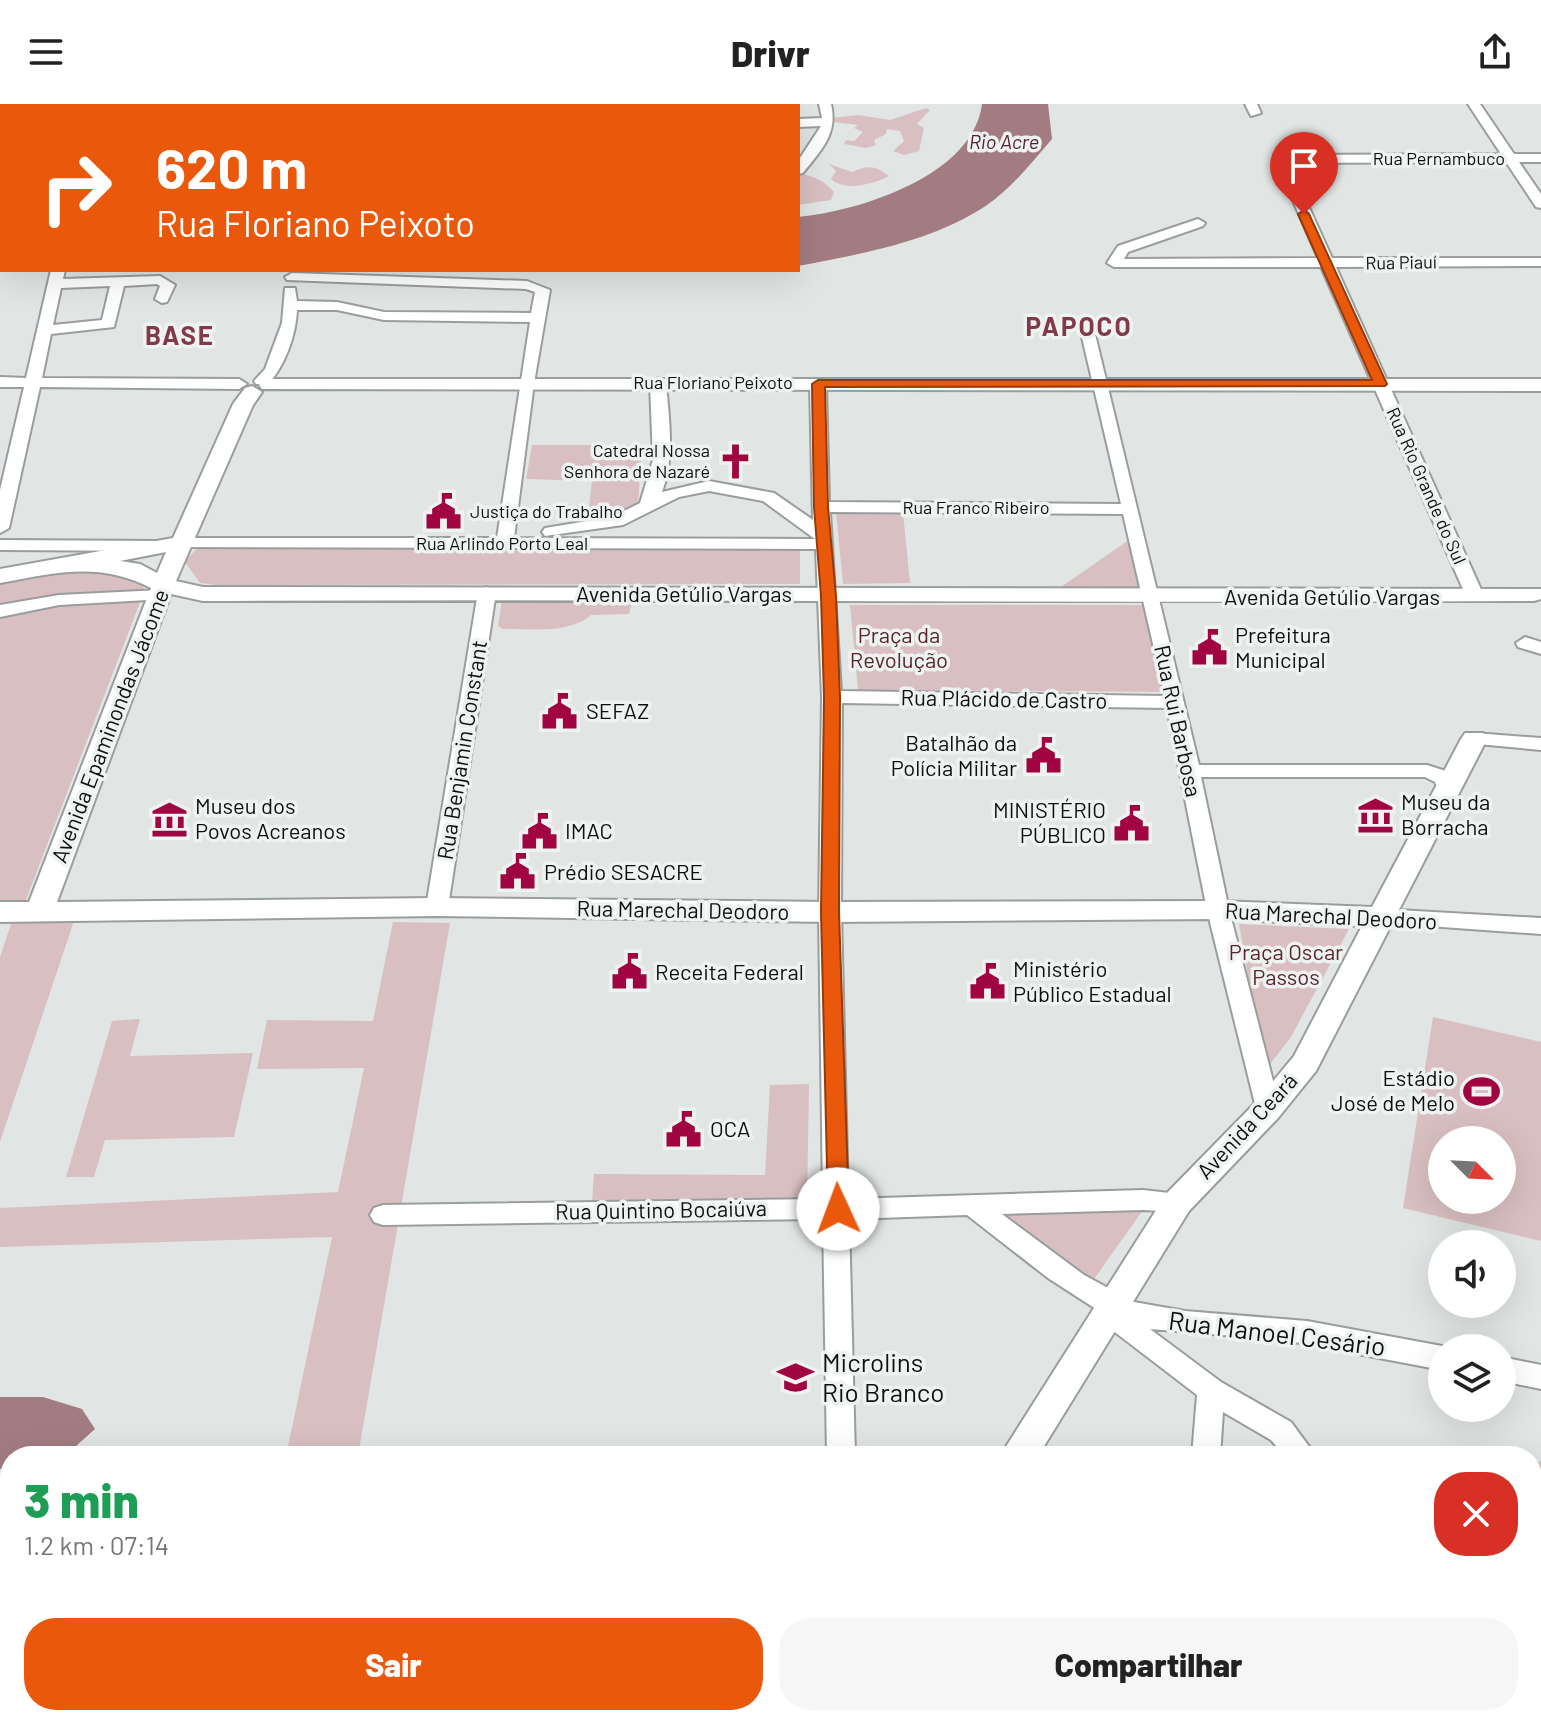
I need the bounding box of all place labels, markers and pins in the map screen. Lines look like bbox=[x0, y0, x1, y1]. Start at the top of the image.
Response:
pin bbox=[1270, 132, 1338, 214]
place label: Catedral Nossa Senhora de Nazaré bbox=[564, 439, 710, 482]
church icon: Catedral Nossa Senhora de Nazaré bbox=[717, 442, 755, 480]
public building icon: Justiça do Trabalho bbox=[425, 493, 463, 531]
place label: Justiça do Trabalho bbox=[470, 500, 623, 522]
place label: Prefeitura Municipal bbox=[1235, 621, 1331, 672]
public building icon: Prefeitura Municipal bbox=[1190, 629, 1228, 667]
public building icon: SEFAZ bbox=[541, 692, 579, 730]
place label: SEFAZ bbox=[586, 697, 649, 723]
place label: Batalhão da Polícia Militar bbox=[891, 729, 1017, 780]
public building icon: Batalhão da Polícia Militar bbox=[1024, 737, 1062, 775]
place label: Museu da Borracha bbox=[1401, 788, 1490, 839]
place label: Museu dos Povos Acreanos bbox=[195, 792, 346, 843]
place label: MINISTÉRIO PÚBLICO bbox=[993, 796, 1106, 847]
museum icon: Museu da Borracha bbox=[1356, 796, 1394, 834]
museum icon: Museu dos Povos Acreanos bbox=[150, 800, 188, 838]
public building icon: MINISTÉRIO PÚBLICO bbox=[1113, 804, 1151, 842]
public building icon: IMAC bbox=[520, 812, 558, 850]
place label: IMAC bbox=[565, 817, 613, 843]
public building icon: Prédio SESACRE bbox=[499, 853, 537, 891]
place label: Prédio SESACRE bbox=[544, 858, 703, 884]
public building icon: Receita Federal bbox=[610, 953, 648, 991]
place label: Ministério Público Estadual bbox=[1013, 955, 1172, 1006]
place label: Receita Federal bbox=[655, 958, 804, 984]
public building icon: Ministério Público Estadual bbox=[968, 963, 1006, 1001]
place label: Estádio José de Melo bbox=[1331, 1064, 1455, 1115]
sports icon: Estádio José de Melo bbox=[1462, 1072, 1500, 1110]
public building icon: OCA bbox=[665, 1110, 703, 1148]
place label: OCA bbox=[710, 1115, 750, 1141]
place label: Microlins Rio Branco bbox=[822, 1346, 944, 1407]
school or university icon: Microlins Rio Branco bbox=[777, 1359, 815, 1397]

